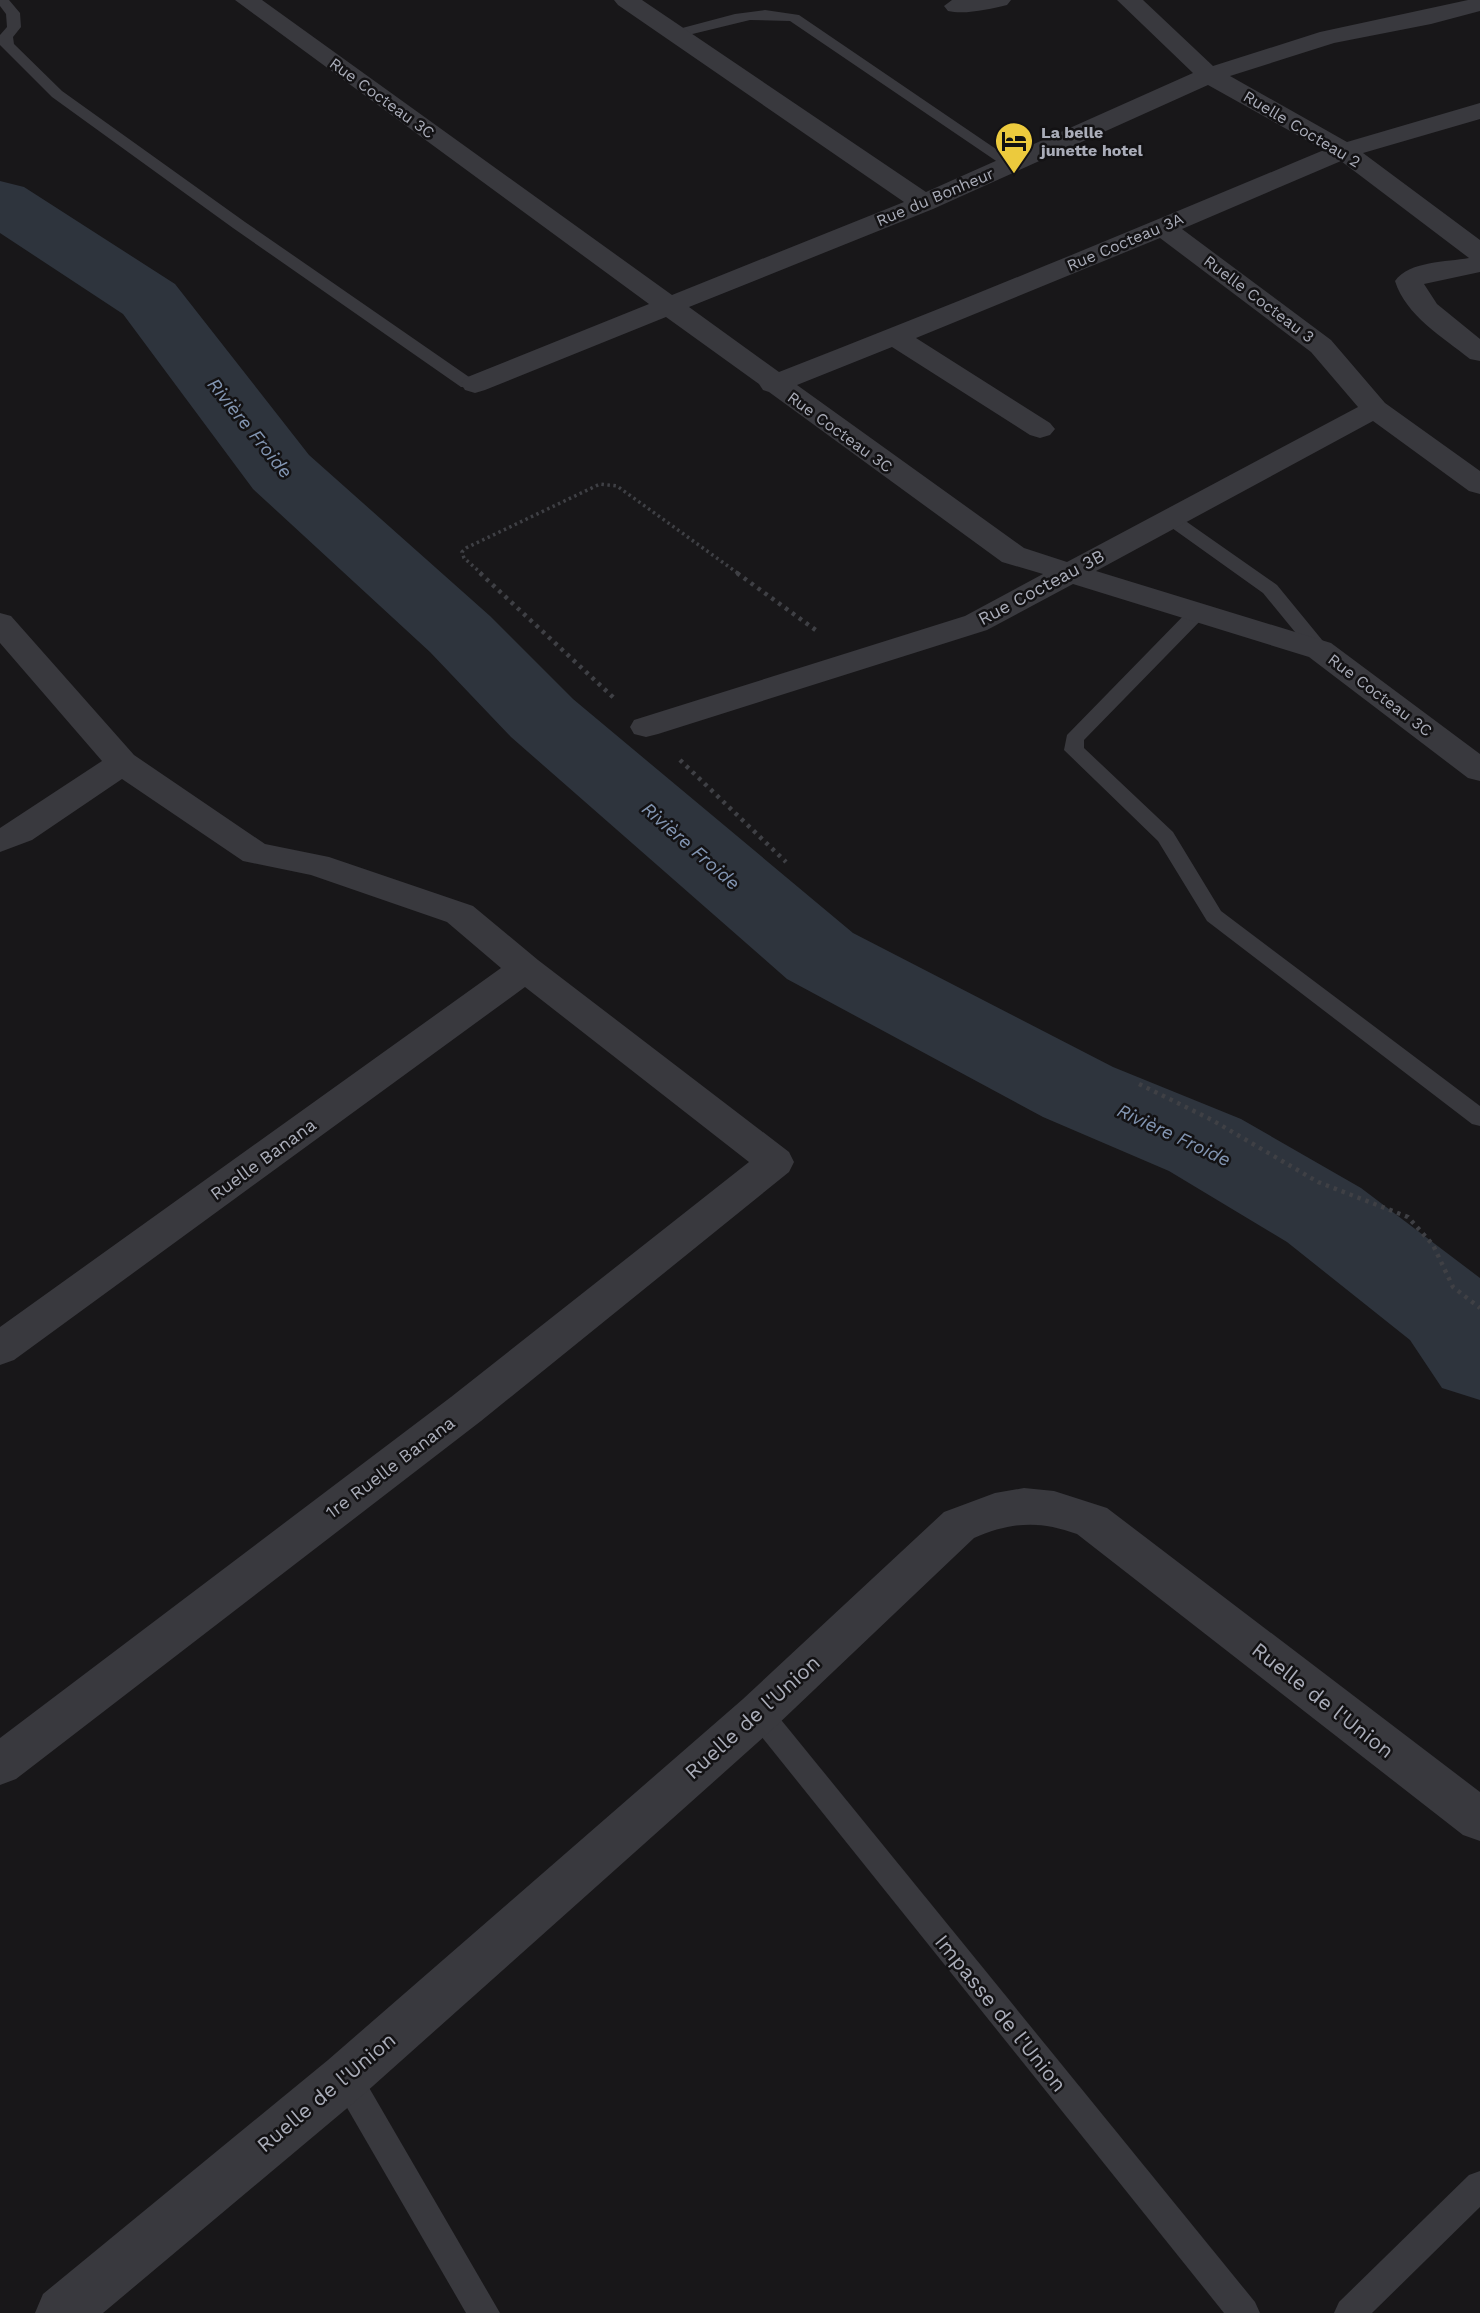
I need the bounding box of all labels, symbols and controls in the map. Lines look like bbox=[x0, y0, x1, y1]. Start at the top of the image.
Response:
street label: Rue Cocteau 3C bbox=[326, 54, 438, 142]
street label: Ruelle Cocteau 2 bbox=[1240, 87, 1364, 171]
hotel icon: La belle junette hotel bbox=[993, 120, 1035, 175]
place label: La belle junette hotel bbox=[1039, 123, 1144, 160]
street label: Rue du Bonheur bbox=[873, 163, 997, 230]
street label: Rue Cocteau 3A bbox=[1064, 209, 1187, 275]
street label: Ruelle Cocteau 3 bbox=[1200, 251, 1318, 347]
water label: Rivière Froide bbox=[202, 373, 298, 483]
street label: Rue Cocteau 3C bbox=[784, 388, 896, 476]
street label: Rue Cocteau 3B bbox=[974, 545, 1108, 629]
street label: Rue Cocteau 3C bbox=[1324, 650, 1436, 740]
water label: Rivière Froide bbox=[637, 797, 745, 895]
water label: Rivière Froide bbox=[1114, 1099, 1234, 1171]
street label: Ruelle Banana bbox=[206, 1114, 320, 1204]
street label: 1re Ruelle Banana bbox=[321, 1412, 459, 1522]
street label: Ruelle de l'Union bbox=[1247, 1637, 1399, 1763]
street label: Ruelle de l'Union bbox=[679, 1650, 825, 1784]
street label: Impasse de l'Union bbox=[930, 1929, 1072, 2097]
street label: Ruelle de l'Union bbox=[252, 2027, 400, 2157]

